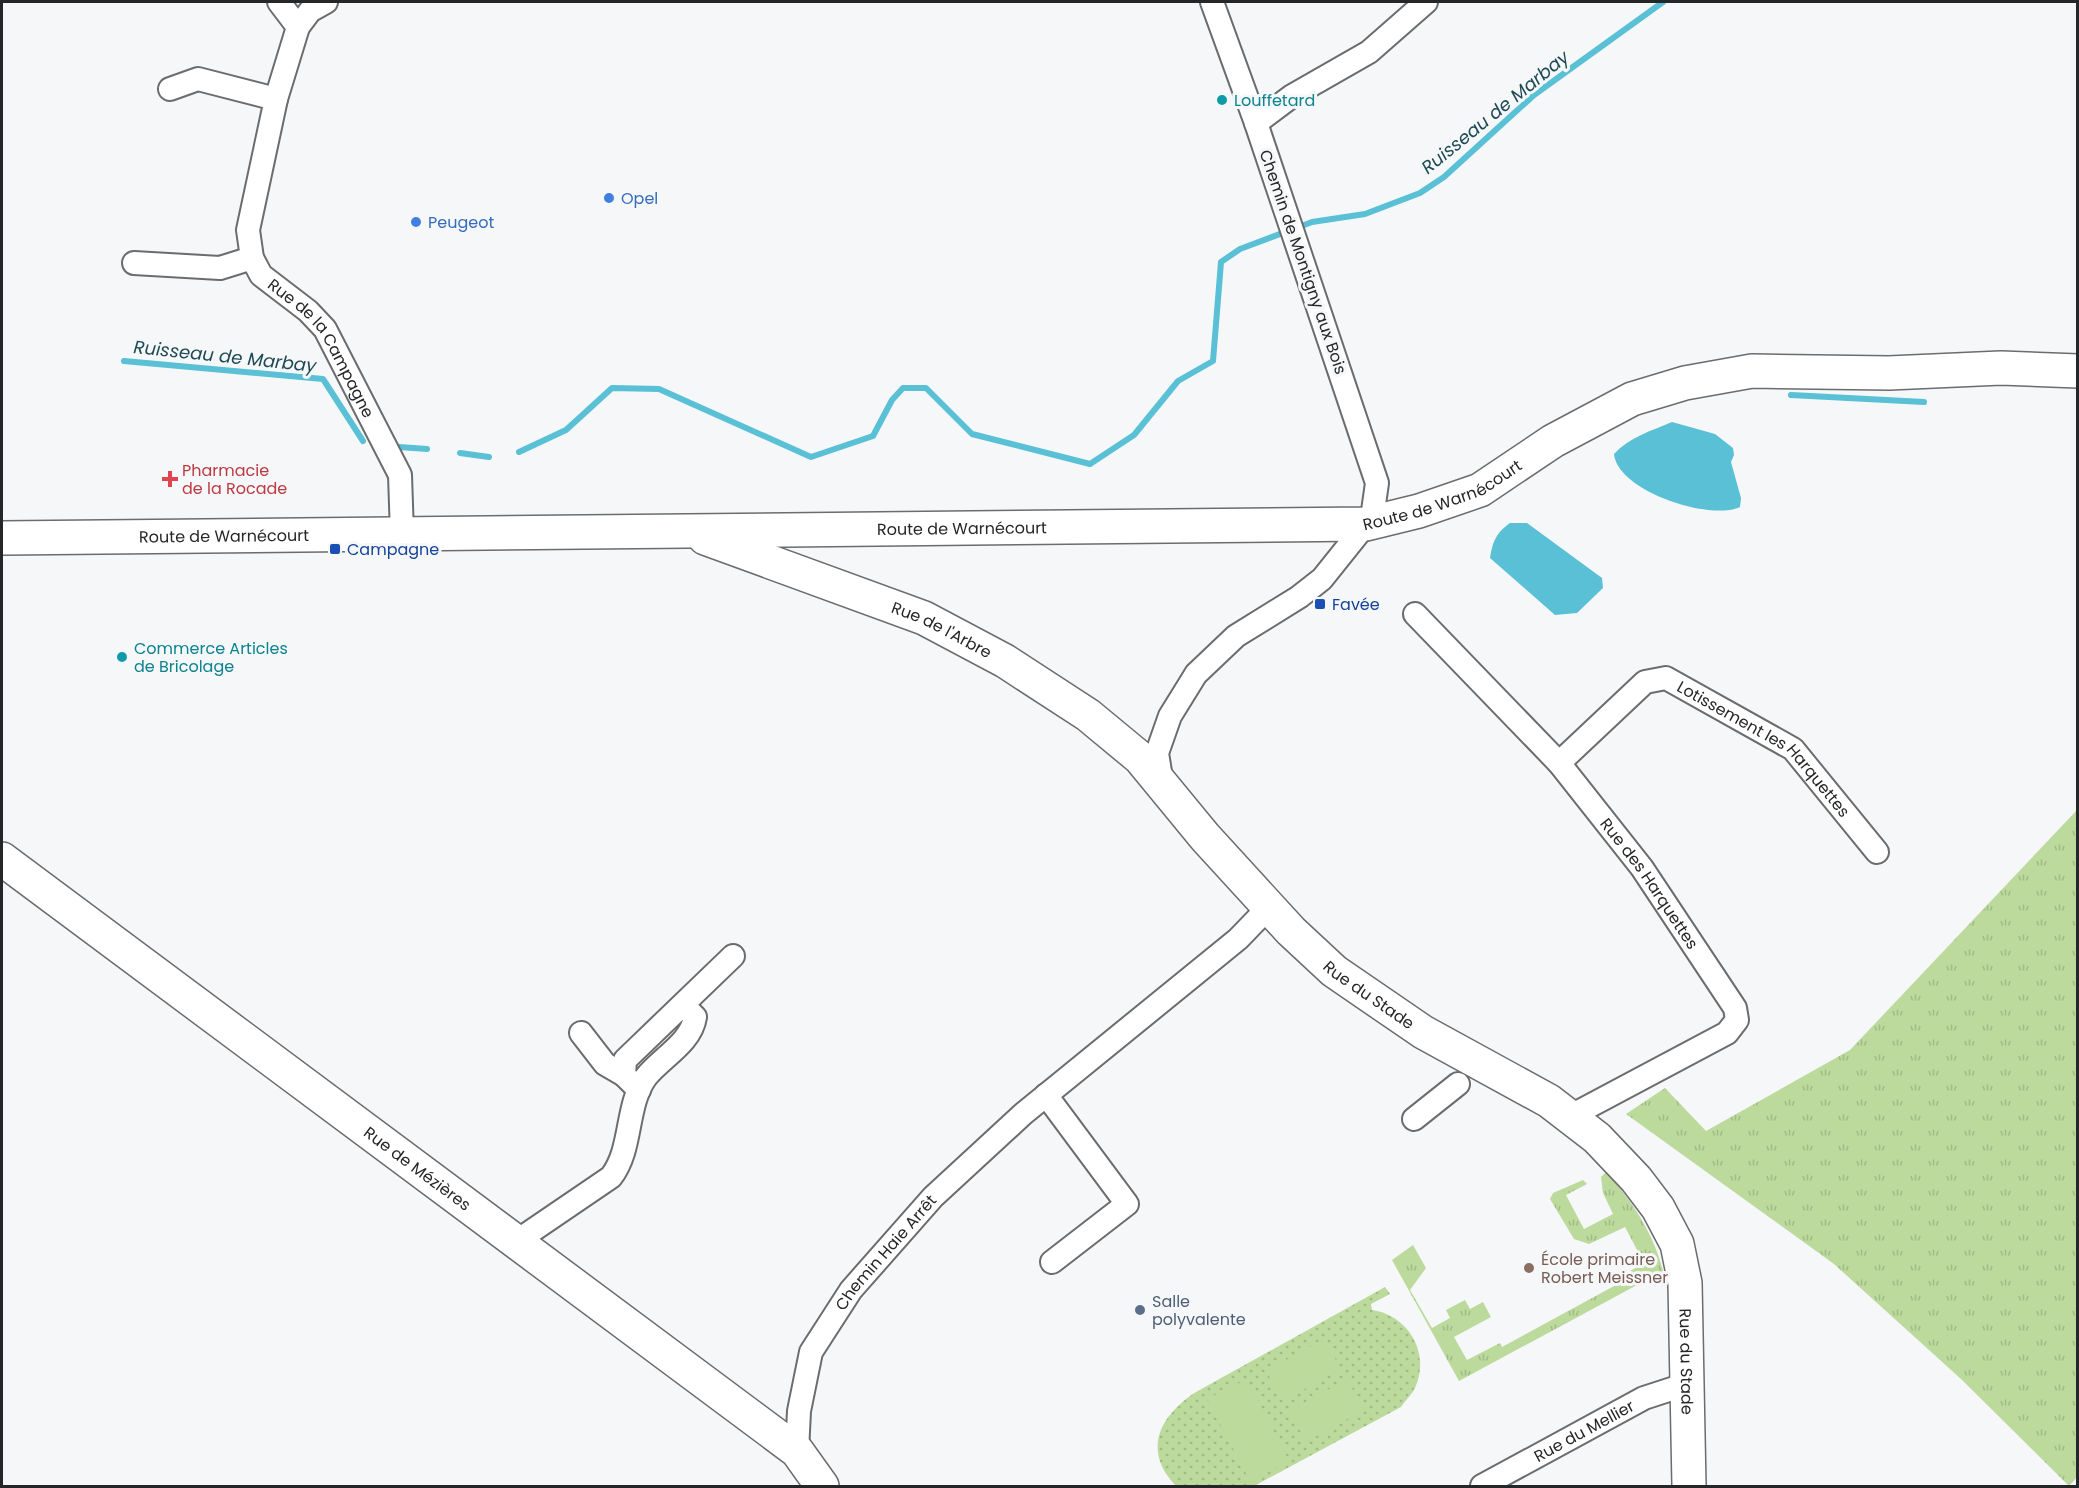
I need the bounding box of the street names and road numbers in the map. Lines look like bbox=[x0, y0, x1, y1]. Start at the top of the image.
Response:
street label: Chemin de Montigny aux Bois bbox=[1254, 147, 1352, 377]
street label: Rue de la Campagne bbox=[263, 273, 380, 422]
street label: Route de Warnécourt bbox=[1360, 454, 1526, 536]
street label: Route de Warnécourt bbox=[877, 516, 1047, 541]
street label: Route de Warnécourt bbox=[139, 523, 309, 548]
street label: Rue de l'Arbre bbox=[888, 596, 996, 664]
street label: Lotissement les Harquettes bbox=[1673, 675, 1856, 822]
street label: Rue des Harquettes bbox=[1595, 813, 1704, 954]
street label: Rue du Stade bbox=[1318, 955, 1419, 1034]
street label: Rue de Mézières bbox=[359, 1121, 476, 1216]
street label: Chemin Haie Arrêt bbox=[829, 1189, 942, 1315]
street label: Rue du Stade bbox=[1674, 1308, 1699, 1415]
street label: Rue du Mellier bbox=[1530, 1394, 1638, 1467]

